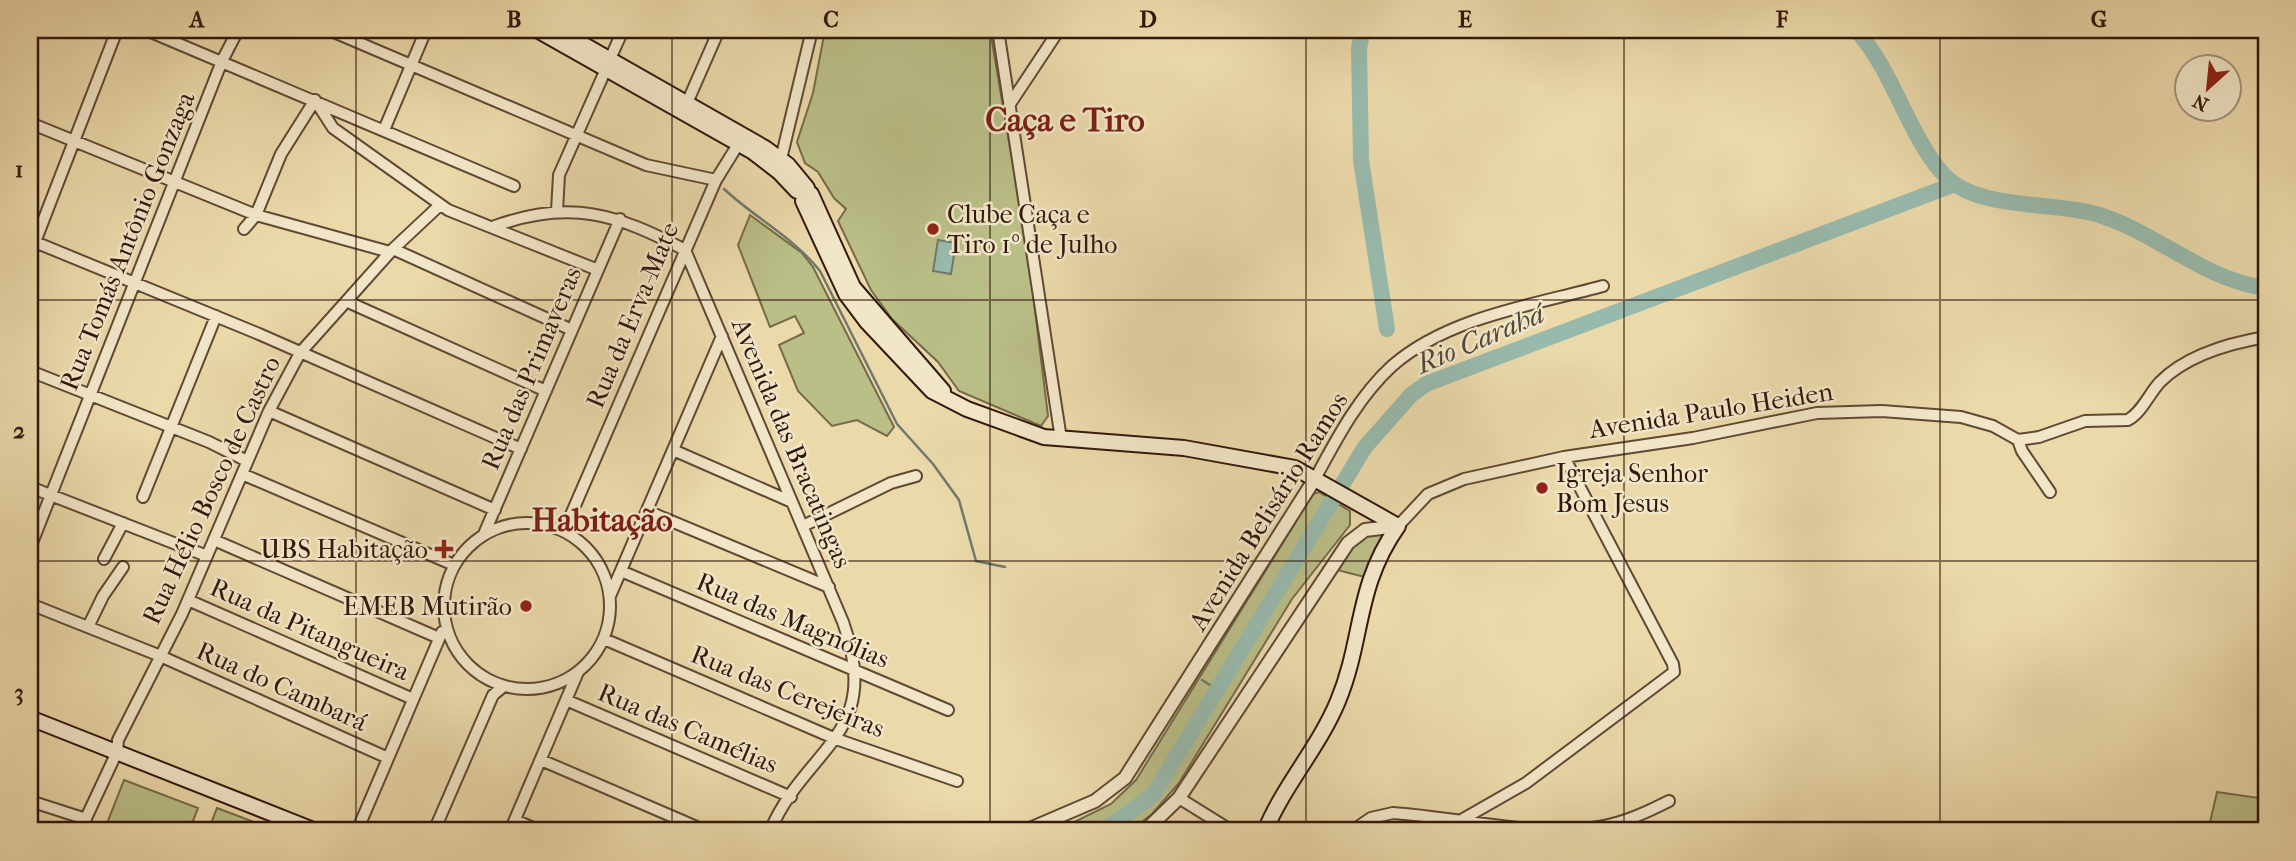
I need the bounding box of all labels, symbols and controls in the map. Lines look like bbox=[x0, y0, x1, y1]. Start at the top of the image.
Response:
text: A bbox=[188, 6, 206, 33]
text: B bbox=[507, 6, 522, 33]
text: C bbox=[823, 6, 839, 33]
text: D bbox=[1139, 6, 1157, 33]
text: E bbox=[1458, 6, 1472, 33]
text: F bbox=[1775, 6, 1789, 33]
text: G bbox=[2091, 6, 2107, 33]
north arrow bbox=[2174, 52, 2244, 122]
street label: Rua Tomás Antônio Gonzaga bbox=[53, 87, 202, 395]
text: N bbox=[2189, 89, 2212, 115]
district label: Caça e Tiro bbox=[985, 101, 1145, 140]
text: 1 bbox=[15, 156, 23, 183]
place label: Clube Caça e Tiro 1º de Julho bbox=[947, 199, 1117, 260]
street label: Rua da Erva-Mate bbox=[579, 217, 686, 413]
marker: Clube Caça e Tiro 1º de Julho bbox=[925, 221, 941, 237]
street label: Rua das Primaveras bbox=[475, 262, 588, 474]
water label: Rio Carahá bbox=[1410, 295, 1552, 381]
street label: Avenida das Bracatingas bbox=[724, 313, 858, 573]
street label: Rua Hélio Bosco de Castro bbox=[136, 351, 287, 629]
street label: Avenida Paulo Heiden bbox=[1586, 376, 1835, 445]
street label: Avenida Belisário Ramos bbox=[1182, 386, 1354, 637]
text: 2 bbox=[13, 417, 25, 444]
place label: Igreja Senhor Bom Jesus bbox=[1556, 458, 1708, 519]
marker: Igreja Senhor Bom Jesus bbox=[1534, 480, 1550, 496]
district label: Habitação bbox=[531, 501, 673, 540]
place label: UBS Habitação bbox=[260, 534, 428, 565]
marker: UBS Habitação bbox=[434, 539, 454, 559]
street label: Rua das Magnólias bbox=[692, 566, 894, 675]
street label: Rua da Pitangueira bbox=[205, 572, 415, 688]
place label: EMEB Mutirão bbox=[343, 591, 512, 622]
marker: EMEB Mutirão bbox=[518, 598, 534, 614]
street label: Rua do Cambará bbox=[192, 635, 373, 738]
street label: Rua das Cerejeiras bbox=[686, 638, 889, 744]
street label: Rua das Camélias bbox=[593, 677, 782, 780]
text: 3 bbox=[14, 679, 24, 706]

